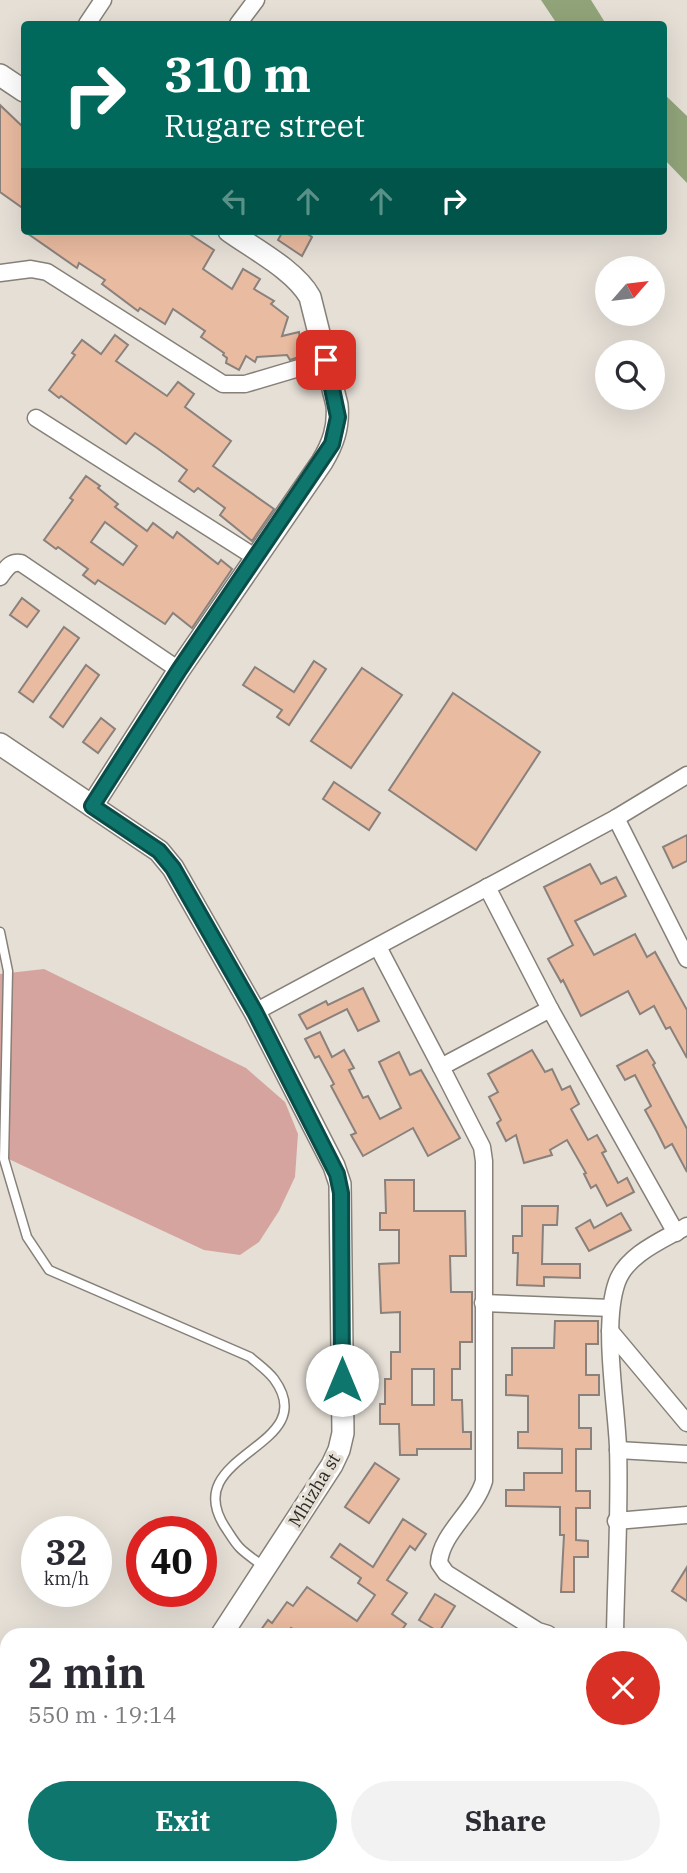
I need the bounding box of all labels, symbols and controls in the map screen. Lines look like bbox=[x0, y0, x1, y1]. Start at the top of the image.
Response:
text: 310 m bbox=[164, 42, 311, 105]
icon: right bbox=[49, 49, 140, 140]
text: Rugare street bbox=[164, 104, 365, 146]
icon: left bbox=[216, 182, 254, 220]
icon: ahead bbox=[289, 182, 327, 220]
icon: ahead bbox=[362, 182, 400, 220]
icon: right bbox=[435, 182, 473, 220]
north arrow bbox=[595, 256, 665, 326]
map controls bbox=[595, 256, 665, 410]
pin bbox=[296, 330, 356, 390]
button: search bbox=[595, 340, 665, 410]
icon: arrive bbox=[307, 341, 345, 379]
position arrow bbox=[305, 1343, 379, 1417]
street label: Mhizha st bbox=[283, 1449, 345, 1531]
speed limit sign: 40 bbox=[126, 1516, 217, 1607]
text: 32 bbox=[45, 1529, 88, 1575]
text: km/h bbox=[44, 1567, 89, 1590]
text: 2 min bbox=[28, 1645, 146, 1700]
button: close bbox=[586, 1651, 660, 1725]
text: 550 m · 19:14 bbox=[28, 1699, 177, 1729]
button: Exit bbox=[28, 1781, 337, 1861]
button: Share bbox=[351, 1781, 660, 1861]

